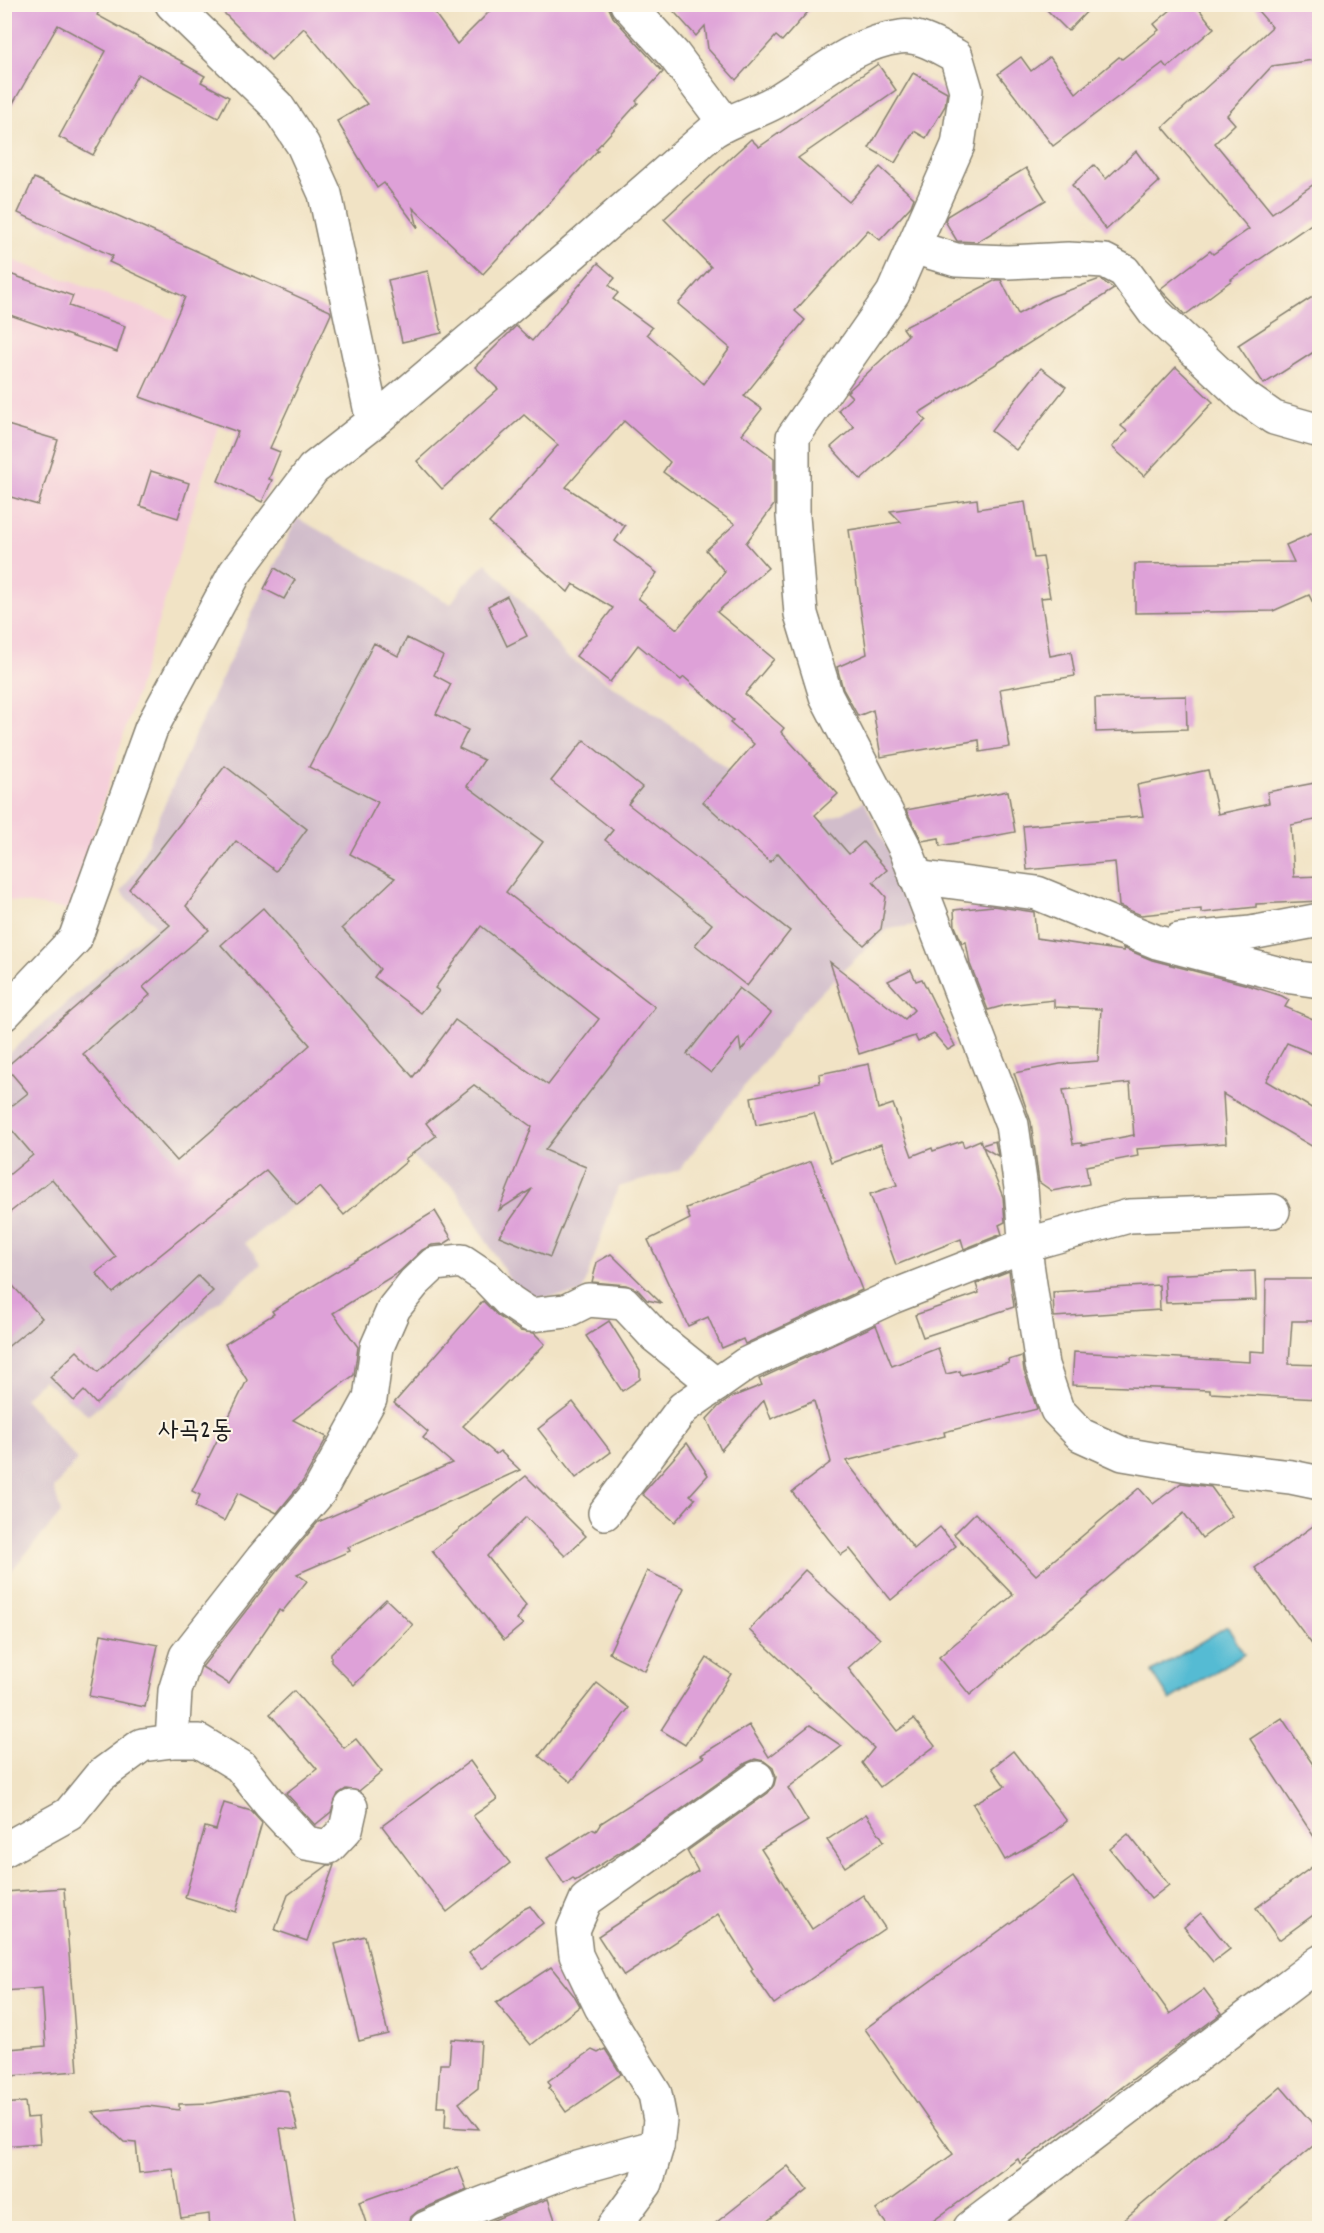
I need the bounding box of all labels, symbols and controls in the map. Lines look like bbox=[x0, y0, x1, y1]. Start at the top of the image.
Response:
district label: 사곡2동 bbox=[158, 1413, 232, 1450]

